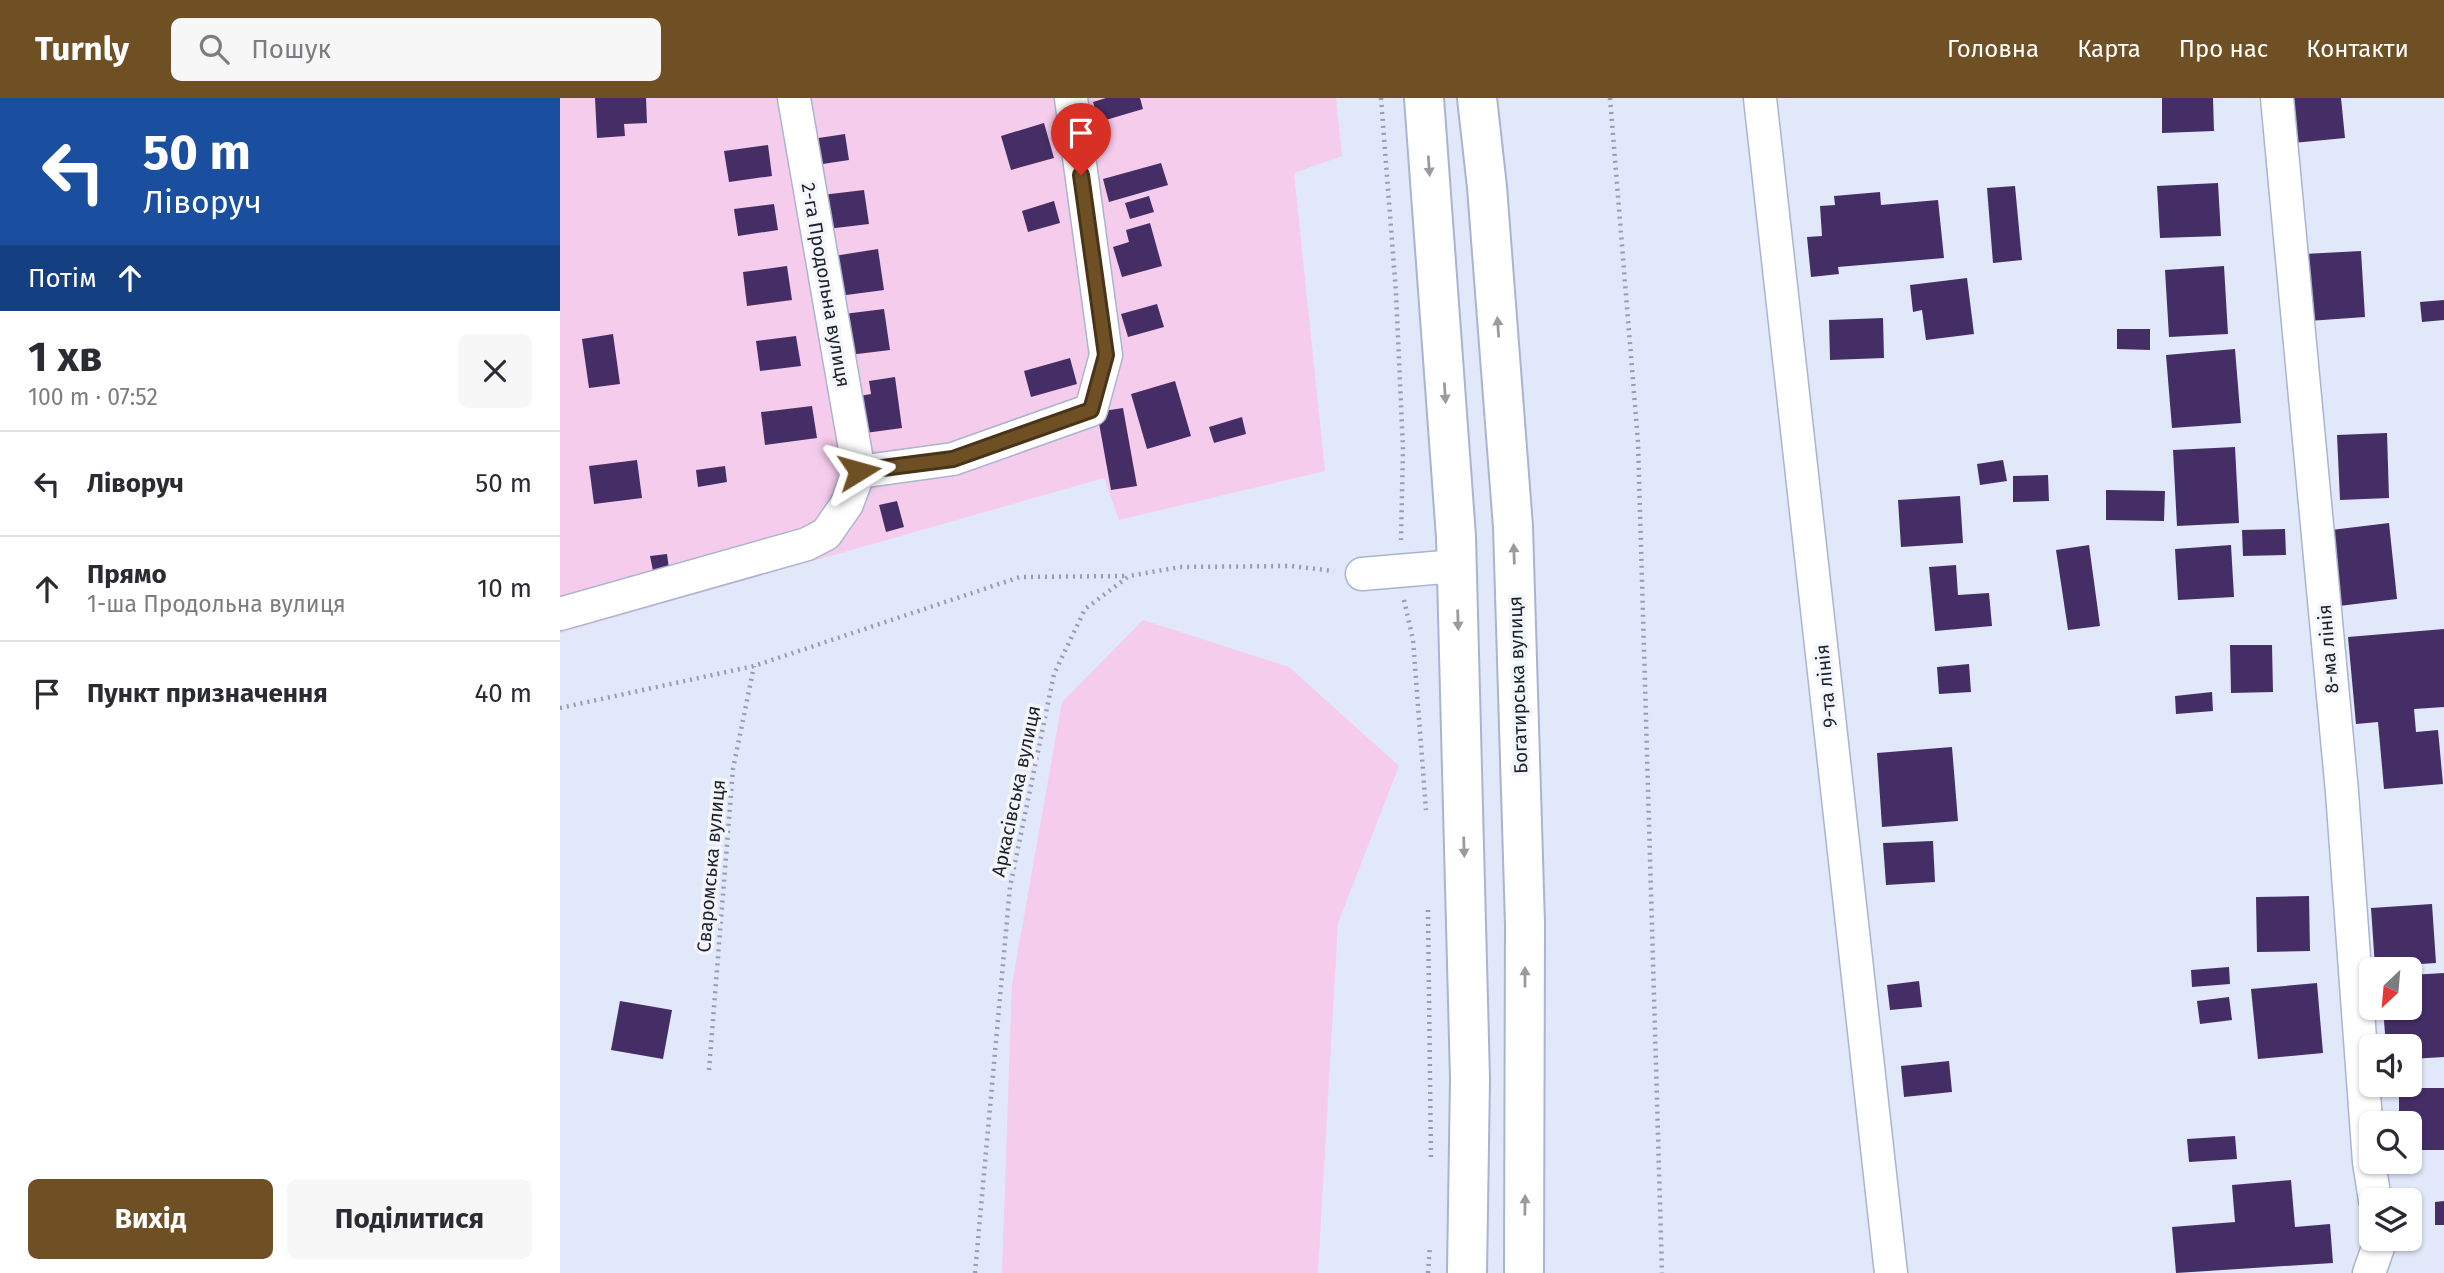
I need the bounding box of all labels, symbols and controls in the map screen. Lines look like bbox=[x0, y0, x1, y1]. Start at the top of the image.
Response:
search box bbox=[171, 18, 661, 81]
text: Turnly bbox=[35, 29, 129, 69]
icon: search bbox=[195, 30, 233, 68]
text: Пошук bbox=[251, 34, 331, 65]
text: Головна bbox=[1947, 35, 2039, 63]
text: Карта bbox=[2077, 35, 2141, 63]
text: Про нас bbox=[2179, 35, 2268, 63]
text: Контакти bbox=[2306, 35, 2409, 63]
pin bbox=[1051, 103, 1111, 175]
icon: arrive bbox=[1062, 114, 1100, 152]
text: 50 m bbox=[143, 123, 251, 182]
icon: left bbox=[28, 126, 119, 217]
one-way arrow bbox=[1424, 155, 1435, 177]
street label: 2-га Продольна вулиця bbox=[797, 181, 855, 389]
text: Ліворуч bbox=[143, 183, 262, 221]
icon: ahead bbox=[111, 259, 149, 297]
text: Потім bbox=[28, 263, 97, 294]
one-way arrow bbox=[1492, 316, 1503, 338]
text: 1 хв bbox=[28, 332, 102, 382]
button: close bbox=[458, 334, 532, 408]
one-way arrow bbox=[1440, 382, 1451, 404]
text: 100 m · 07:52 bbox=[28, 383, 158, 411]
position arrow bbox=[822, 434, 896, 508]
icon: left bbox=[28, 465, 66, 503]
text: Ліворуч bbox=[87, 468, 184, 499]
text: 50 m bbox=[475, 468, 532, 499]
one-way arrow bbox=[1508, 543, 1520, 565]
text: Прямо bbox=[87, 559, 167, 590]
icon: ahead bbox=[28, 570, 66, 608]
text: 10 m bbox=[477, 573, 532, 604]
text: 1-ша Продольна вулиця bbox=[87, 590, 346, 618]
street label: Богатирська вулиця bbox=[1503, 596, 1533, 774]
street label: 8-ма лінія bbox=[2313, 603, 2343, 695]
one-way arrow bbox=[1452, 609, 1463, 631]
street label: 9-та лінія bbox=[1810, 643, 1842, 729]
icon: arrive bbox=[28, 675, 66, 713]
text: Пункт призначення bbox=[87, 678, 328, 709]
text: 40 m bbox=[474, 678, 532, 709]
street label: Аркасівська вулиця bbox=[987, 703, 1045, 879]
street label: Сваромська вулиця bbox=[692, 778, 730, 954]
one-way arrow bbox=[1458, 837, 1469, 859]
north arrow bbox=[2359, 957, 2422, 1020]
map controls bbox=[2359, 957, 2422, 1251]
one-way arrow bbox=[1519, 966, 1531, 988]
button: sound bbox=[2359, 1034, 2422, 1097]
button: search bbox=[2359, 1111, 2422, 1174]
button: Вихід bbox=[28, 1179, 273, 1259]
button: Поділитися bbox=[287, 1179, 532, 1259]
button: layers bbox=[2359, 1188, 2422, 1251]
one-way arrow bbox=[1520, 1194, 1531, 1216]

